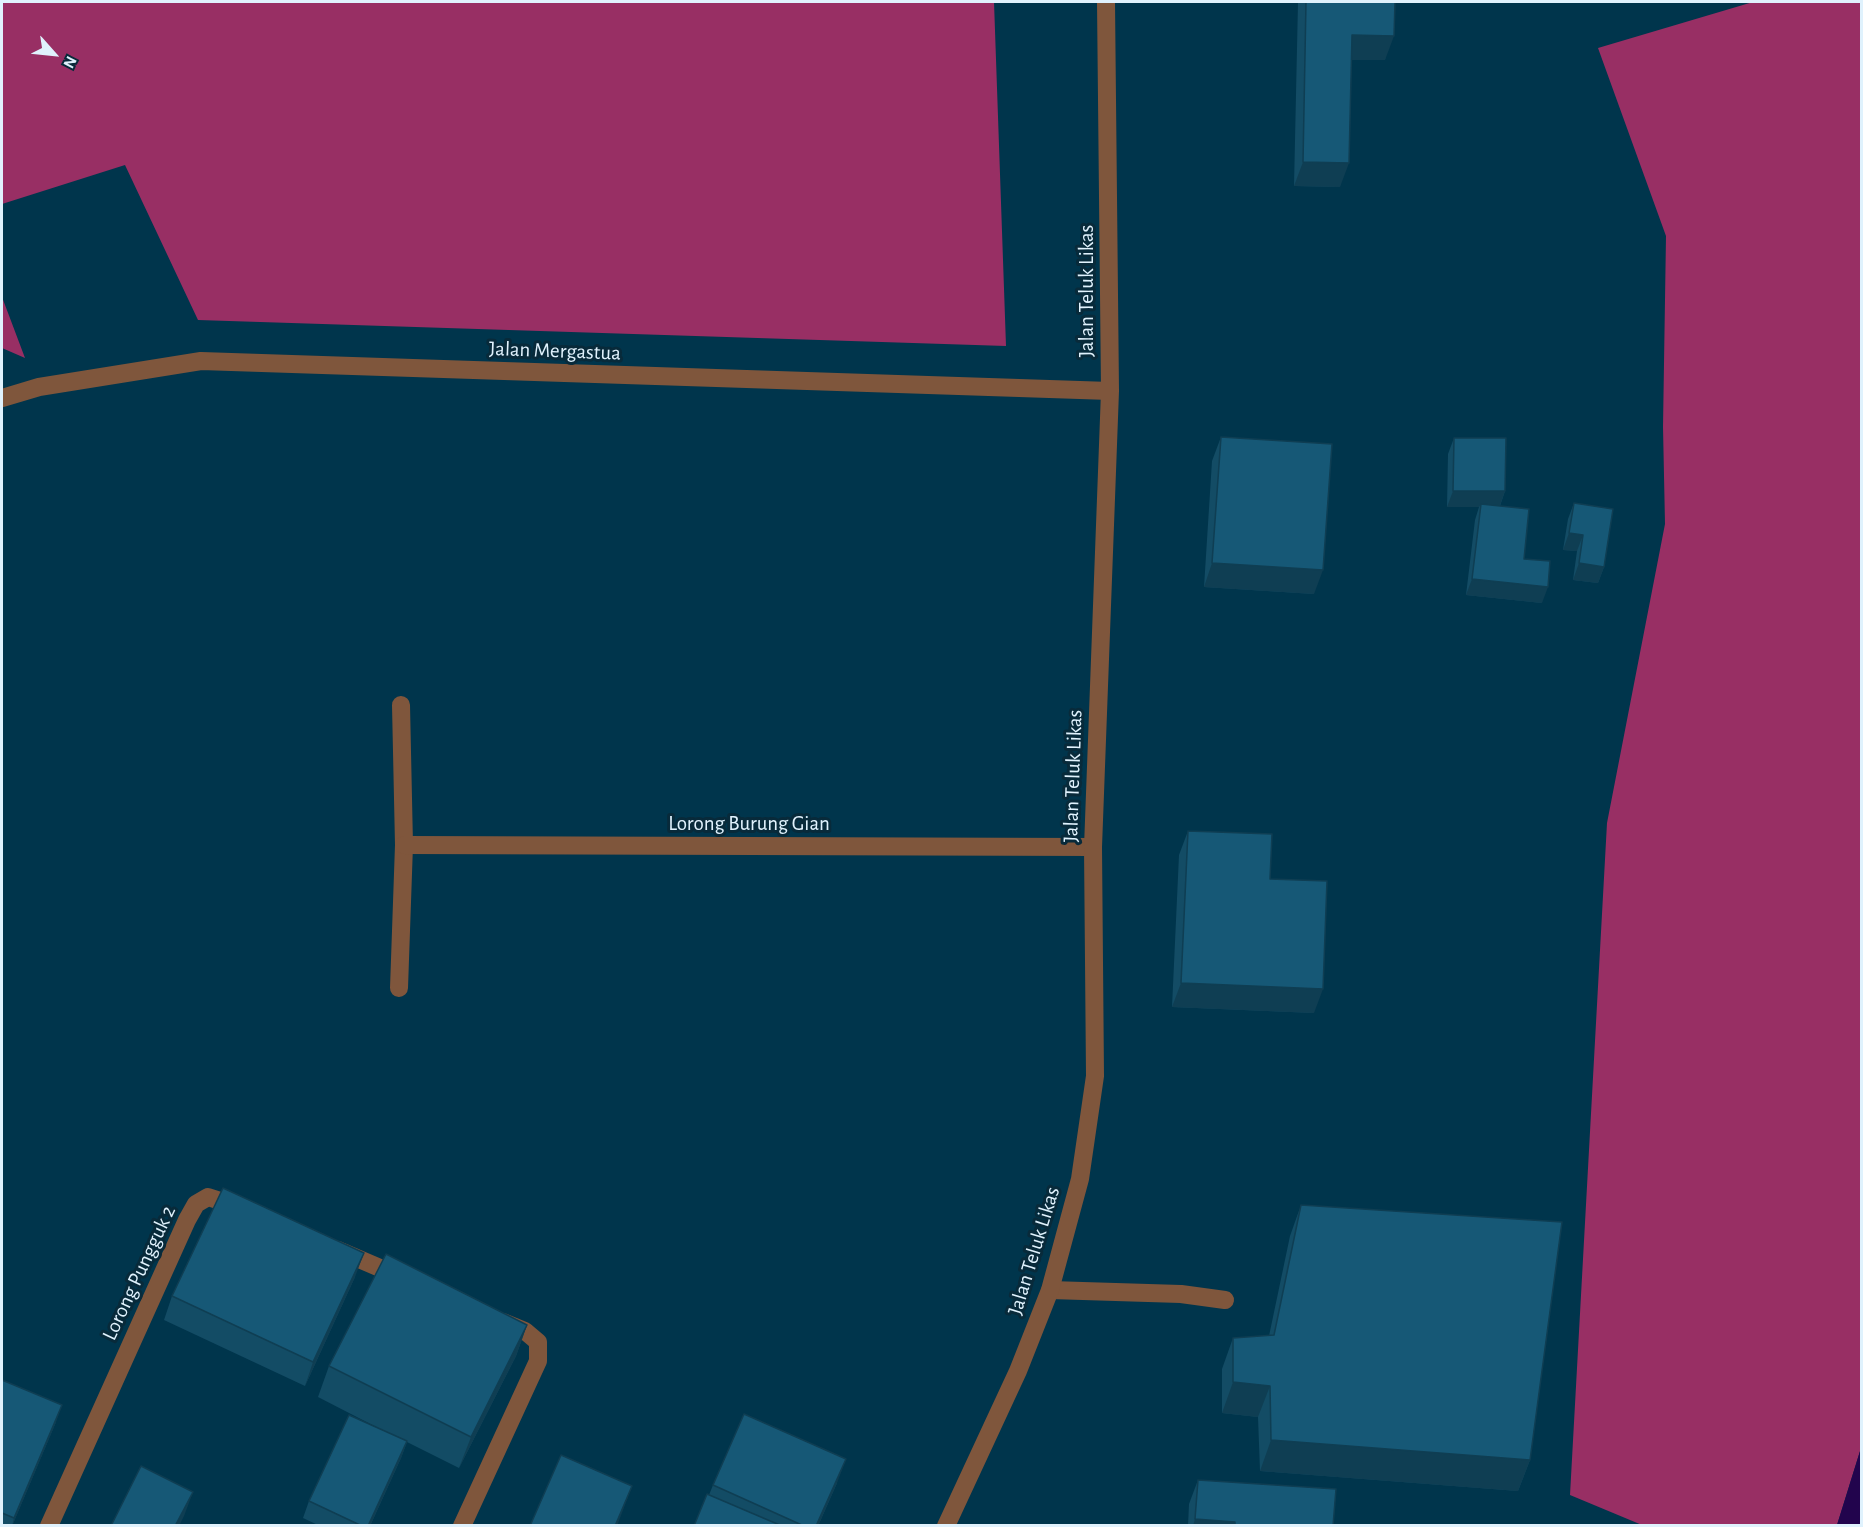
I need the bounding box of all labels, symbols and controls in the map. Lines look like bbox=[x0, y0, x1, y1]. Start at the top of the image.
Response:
north arrow bbox=[24, 24, 84, 84]
text: N bbox=[60, 54, 80, 71]
street label: Jalan Teluk Likas bbox=[1074, 225, 1100, 357]
street label: Jalan Mergastua bbox=[489, 336, 621, 366]
street label: Jalan Teluk Likas bbox=[1058, 709, 1088, 843]
street label: Lorong Burung Gian bbox=[668, 811, 830, 837]
street label: Jalan Teluk Likas bbox=[1003, 1184, 1065, 1318]
street label: Lorong Pungguk 2 bbox=[97, 1202, 181, 1344]

